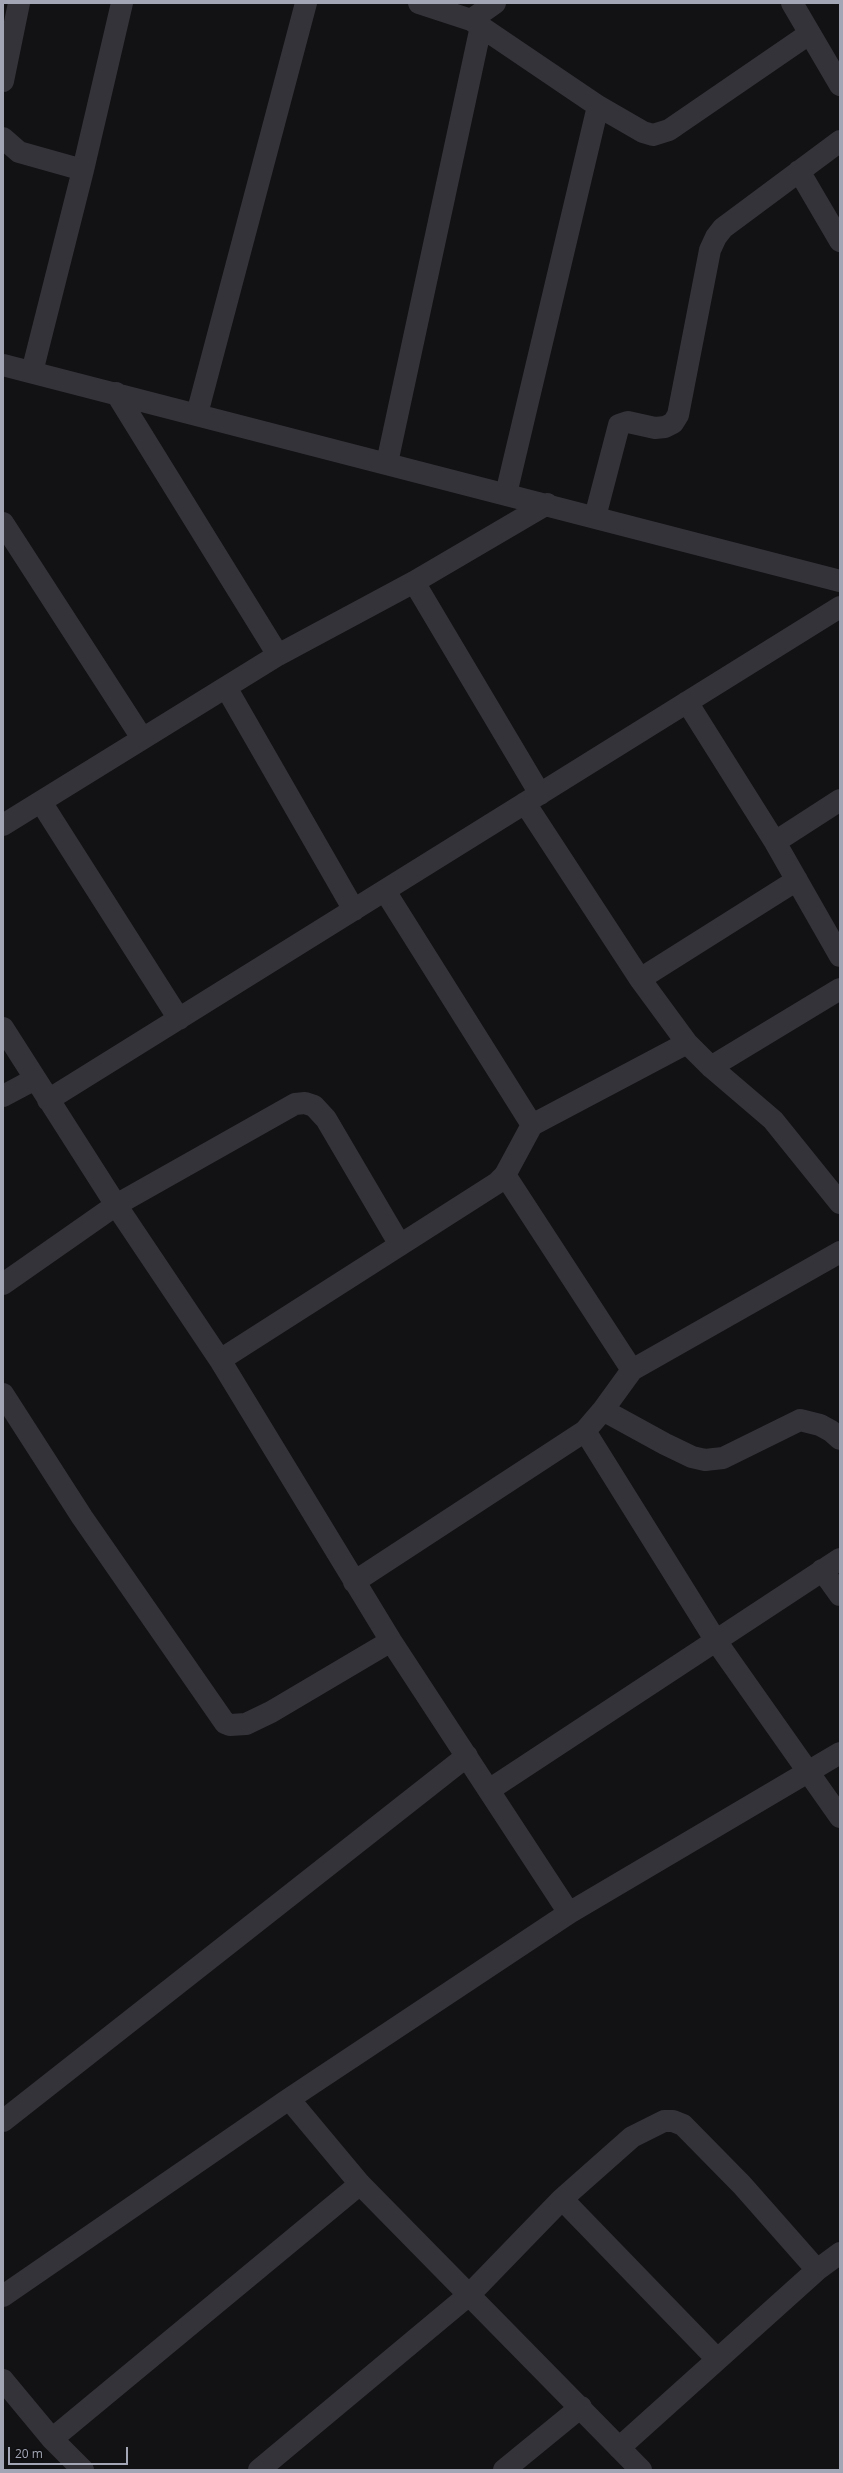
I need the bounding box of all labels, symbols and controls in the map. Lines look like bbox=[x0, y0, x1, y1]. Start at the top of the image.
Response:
scale bar bbox=[10, 2439, 130, 2465]
text: 20 m bbox=[15, 2445, 43, 2462]

